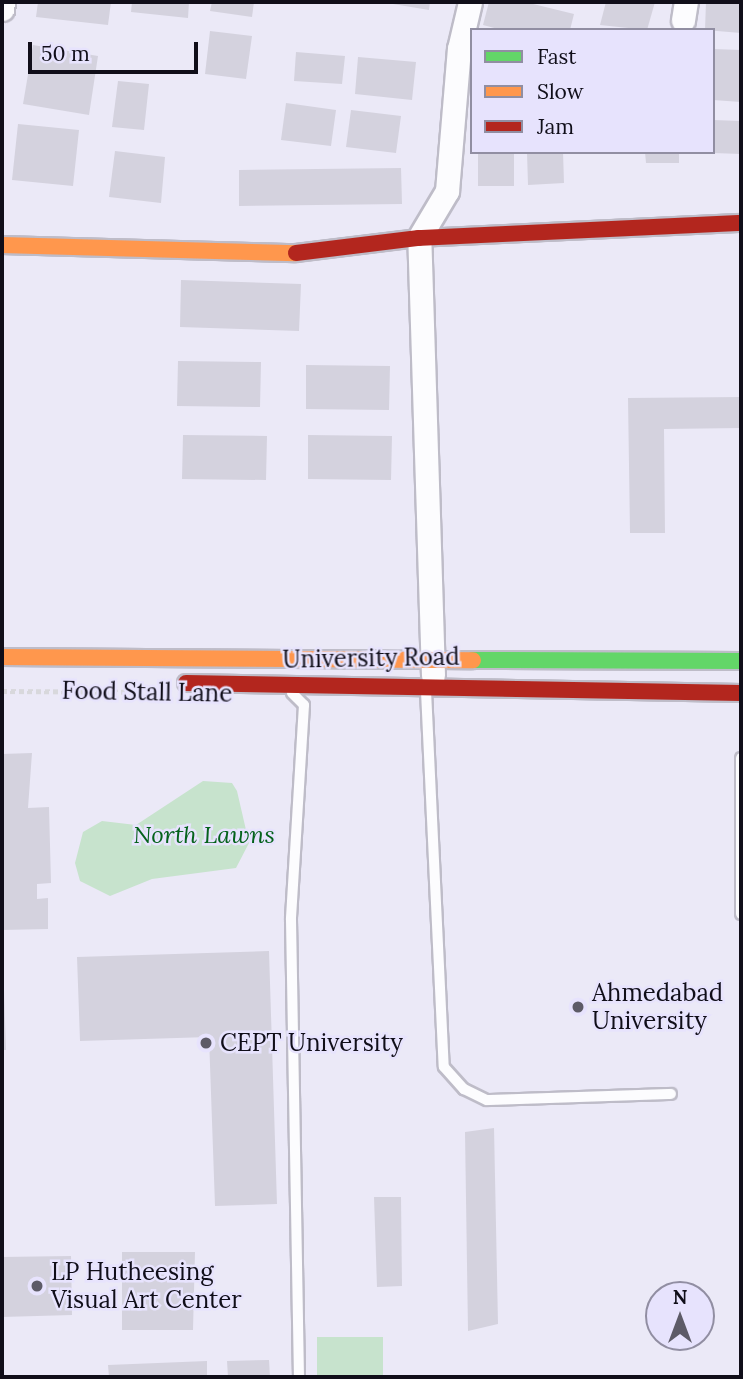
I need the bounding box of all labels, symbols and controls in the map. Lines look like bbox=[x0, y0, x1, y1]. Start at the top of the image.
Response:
scale bar bbox=[32, 28, 201, 72]
legend bbox=[470, 28, 715, 154]
text: 50 m bbox=[41, 40, 90, 67]
text: Fast bbox=[537, 43, 576, 70]
text: Slow bbox=[537, 78, 584, 105]
text: Jam bbox=[537, 113, 574, 140]
street label: University Road bbox=[282, 642, 460, 674]
street label: Food Stall Lane bbox=[62, 676, 232, 708]
park label: North Lawns bbox=[133, 821, 275, 849]
place label: Ahmedabad University bbox=[592, 979, 723, 1035]
marker: Ahmedabad University bbox=[570, 999, 586, 1015]
place label: CEPT University bbox=[220, 1029, 403, 1057]
marker: CEPT University bbox=[198, 1035, 214, 1051]
place label: LP Hutheesing Visual Art Center bbox=[51, 1258, 242, 1314]
marker: LP Hutheesing Visual Art Center bbox=[29, 1278, 45, 1294]
north arrow bbox=[645, 1281, 715, 1351]
text: N bbox=[673, 1285, 687, 1309]

